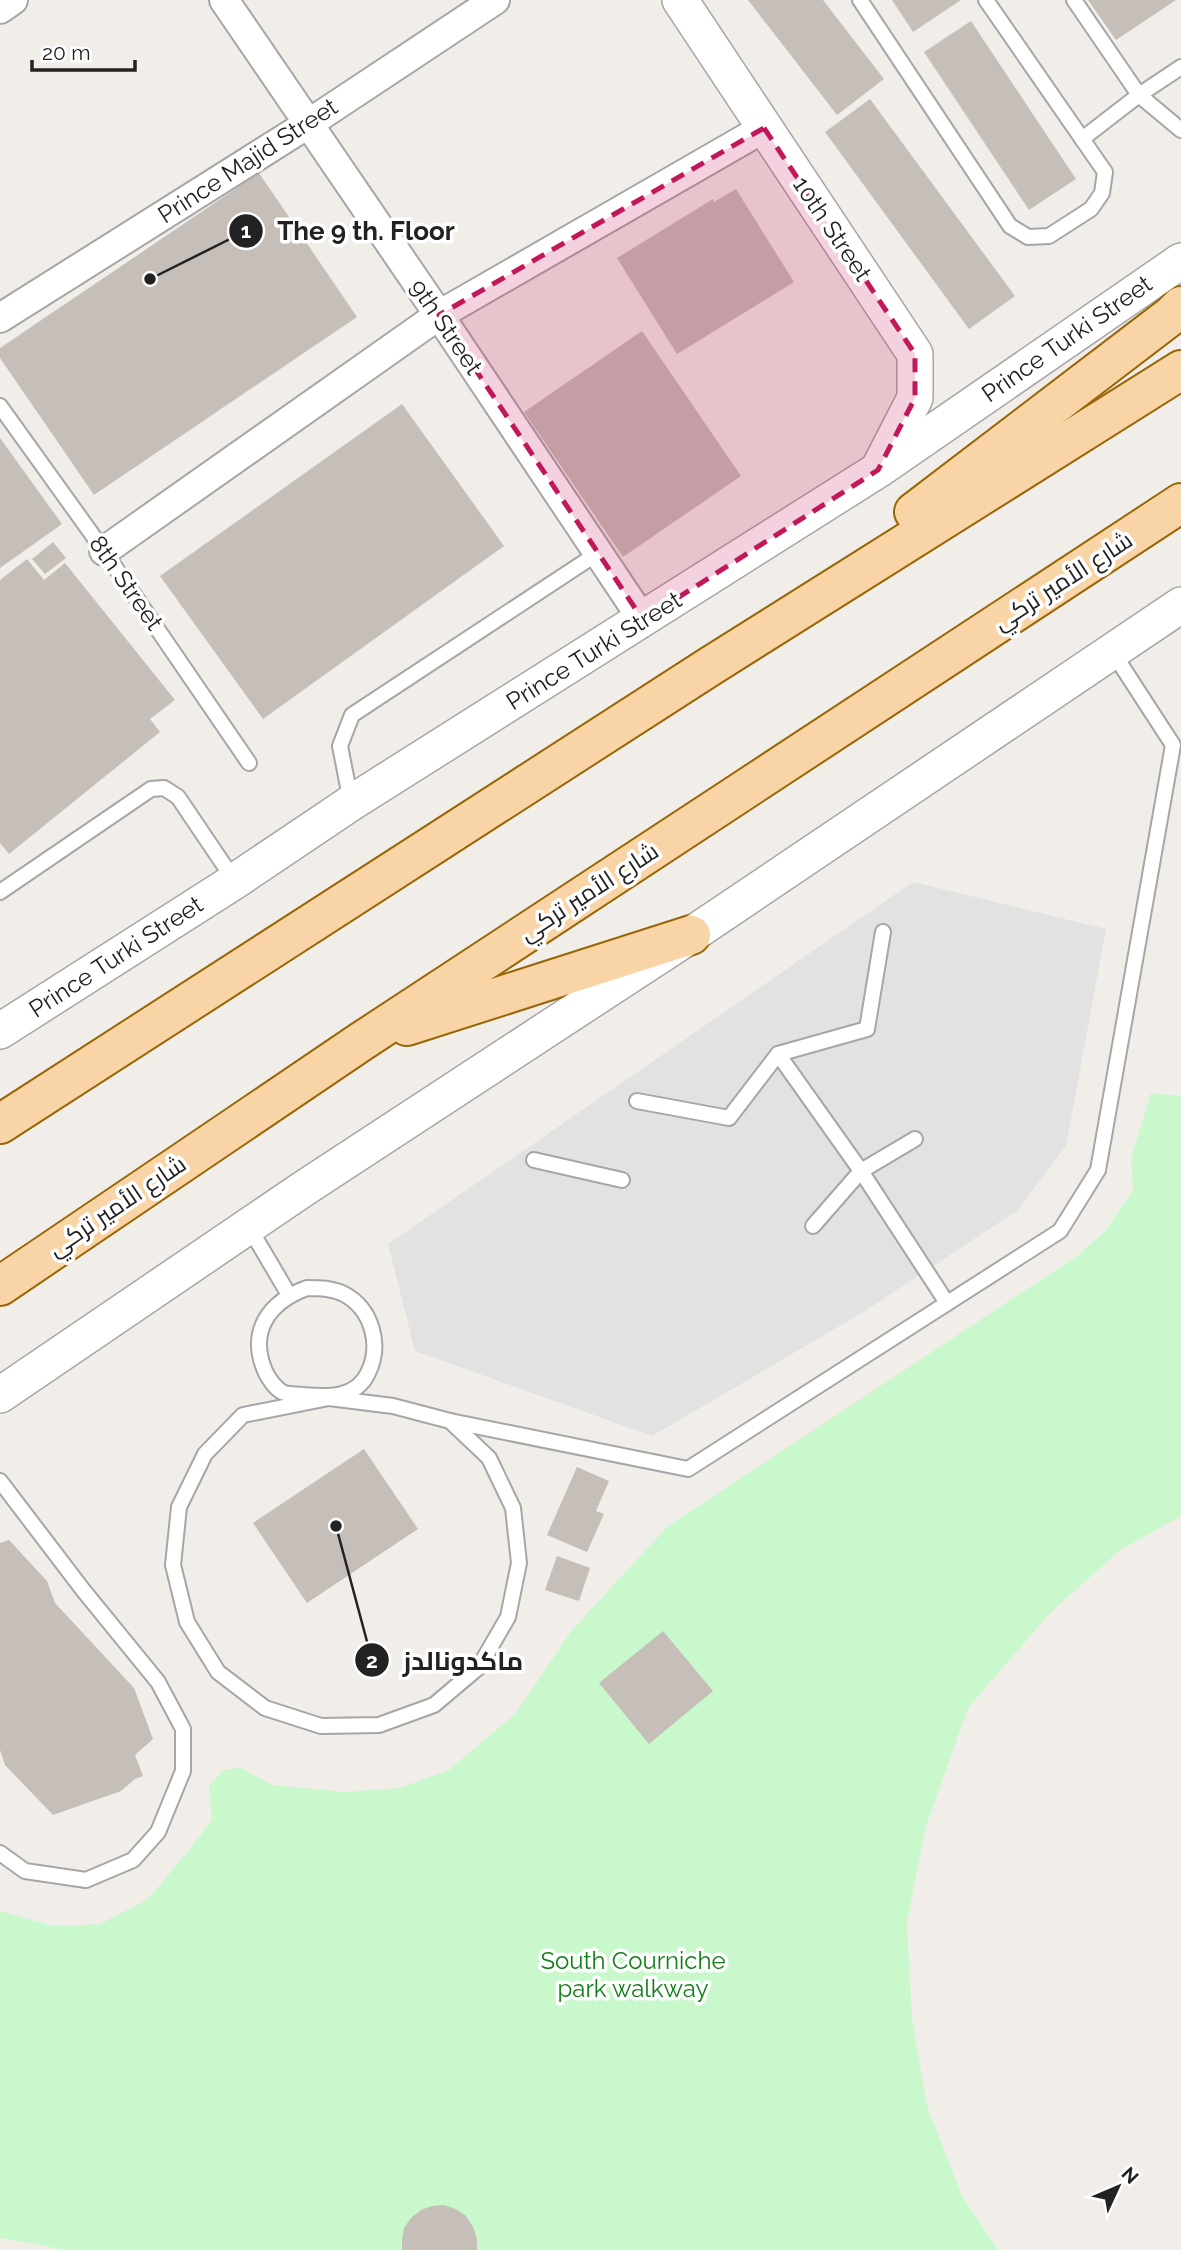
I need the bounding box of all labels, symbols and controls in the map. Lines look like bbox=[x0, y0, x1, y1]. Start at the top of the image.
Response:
scale bar bbox=[32, 28, 135, 72]
text: 20 m bbox=[42, 40, 90, 65]
street label: Prince Majid Street bbox=[153, 92, 343, 229]
street label: 10th Street bbox=[787, 171, 878, 286]
callout: The 9 th. Floor bbox=[228, 207, 469, 254]
text: The 9 th. Floor bbox=[277, 216, 455, 246]
text: 1 bbox=[241, 218, 251, 243]
street label: Prince Turki Street bbox=[976, 269, 1157, 408]
street label: 9th Street bbox=[404, 274, 489, 380]
street label: شارع الأمير تركي bbox=[988, 525, 1141, 641]
street label: 8th Street bbox=[83, 530, 170, 636]
street label: Prince Turki Street bbox=[501, 585, 687, 716]
street label: شارع الأمير تركي bbox=[514, 836, 667, 952]
street label: Prince Turki Street bbox=[24, 890, 208, 1023]
street label: شارع الأمير تركي bbox=[42, 1149, 194, 1267]
callout: ماكدونالدز bbox=[354, 1637, 538, 1684]
text: ماكدونالدز bbox=[402, 1646, 523, 1677]
text: 2 bbox=[366, 1648, 378, 1673]
park label: South Courniche park walkway bbox=[540, 1946, 726, 2003]
north arrow bbox=[1083, 2152, 1153, 2222]
text: N bbox=[1117, 2162, 1143, 2188]

